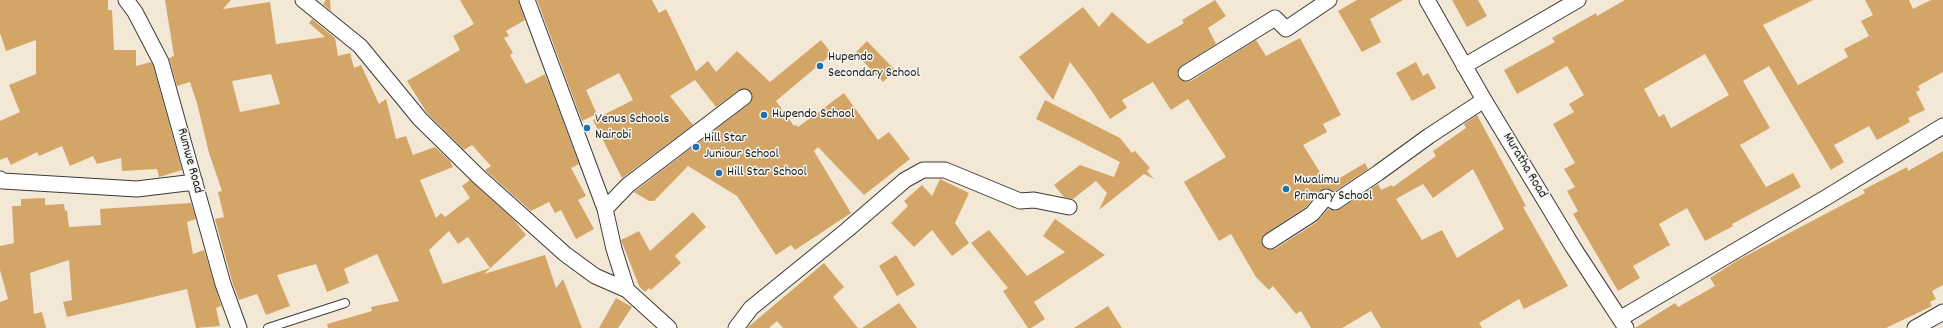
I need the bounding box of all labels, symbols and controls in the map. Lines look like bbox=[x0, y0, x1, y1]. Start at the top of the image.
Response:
place label: Hupendo Secondary School bbox=[828, 50, 920, 82]
marker: Hupendo Secondary School bbox=[815, 61, 825, 71]
place label: Hupendo School bbox=[772, 107, 854, 123]
marker: Hupendo School bbox=[759, 110, 769, 120]
place label: Venus Schools Nairobi bbox=[595, 112, 669, 144]
marker: Venus Schools Nairobi bbox=[582, 123, 592, 133]
street label: Rumwe Road bbox=[172, 126, 206, 196]
street label: Muratha Road bbox=[1498, 130, 1550, 202]
place label: Hill Star Juniour School bbox=[704, 131, 779, 164]
marker: Hill Star Juniour School bbox=[691, 142, 701, 152]
place label: Hill Star School bbox=[727, 165, 807, 181]
marker: Hill Star School bbox=[714, 168, 724, 178]
place label: Mwalimu Primary School bbox=[1294, 173, 1372, 206]
marker: Mwalimu Primary School bbox=[1281, 184, 1291, 194]

